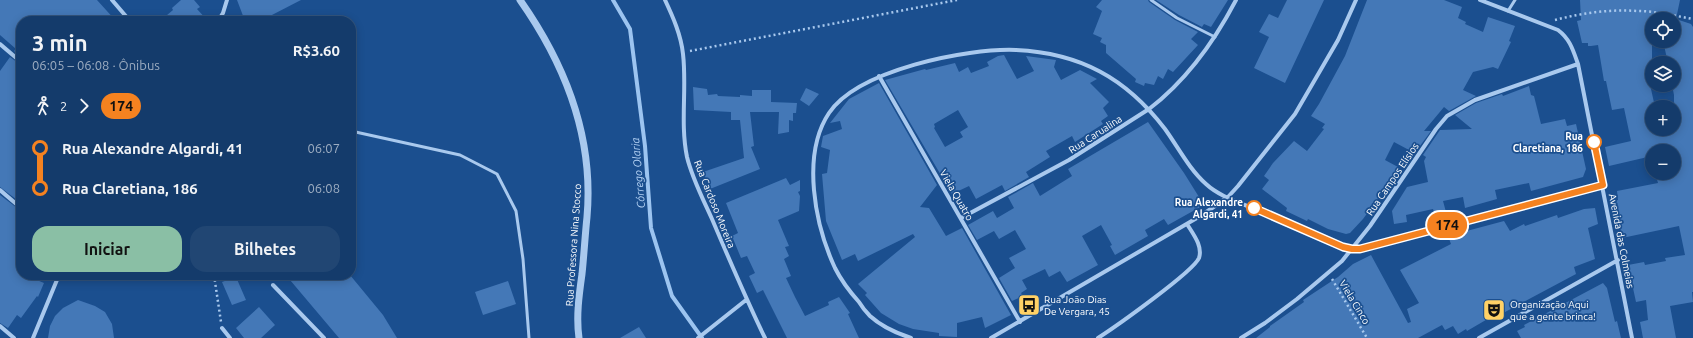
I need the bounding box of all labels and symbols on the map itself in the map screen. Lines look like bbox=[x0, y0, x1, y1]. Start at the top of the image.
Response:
street label: Rua Carualina bbox=[1067, 113, 1124, 156]
place label: Rua Claretiana, 186 bbox=[1513, 131, 1583, 154]
marker: Rua Claretiana, 186 bbox=[1586, 134, 1602, 150]
water label: Córrego Olaria bbox=[629, 137, 647, 209]
street label: Rua Campos Elísios bbox=[1364, 141, 1421, 218]
street label: Rua Cardoso Moreira bbox=[692, 159, 737, 250]
street label: Viela Quatro bbox=[938, 168, 976, 223]
street label: Rua Professora Nina Stocco bbox=[564, 183, 583, 307]
street label: Avenida das Colmeias bbox=[1607, 193, 1636, 289]
place label: Rua Alexandre Algardi, 41 bbox=[1175, 197, 1243, 220]
marker: Rua Alexandre Algardi, 41 bbox=[1246, 200, 1262, 216]
line badge: 174 bbox=[1424, 212, 1470, 238]
street label: Viela Cinco bbox=[1337, 278, 1372, 326]
bus stop icon: Rua João Dias De Vergara, 45 bbox=[1016, 292, 1042, 318]
place label: Rua João Dias De Vergara, 45 bbox=[1044, 294, 1110, 317]
theatre icon: Organização Aqui que a gente brinca! bbox=[1481, 297, 1507, 323]
place label: Organização Aqui que a gente brinca! bbox=[1510, 299, 1596, 322]

